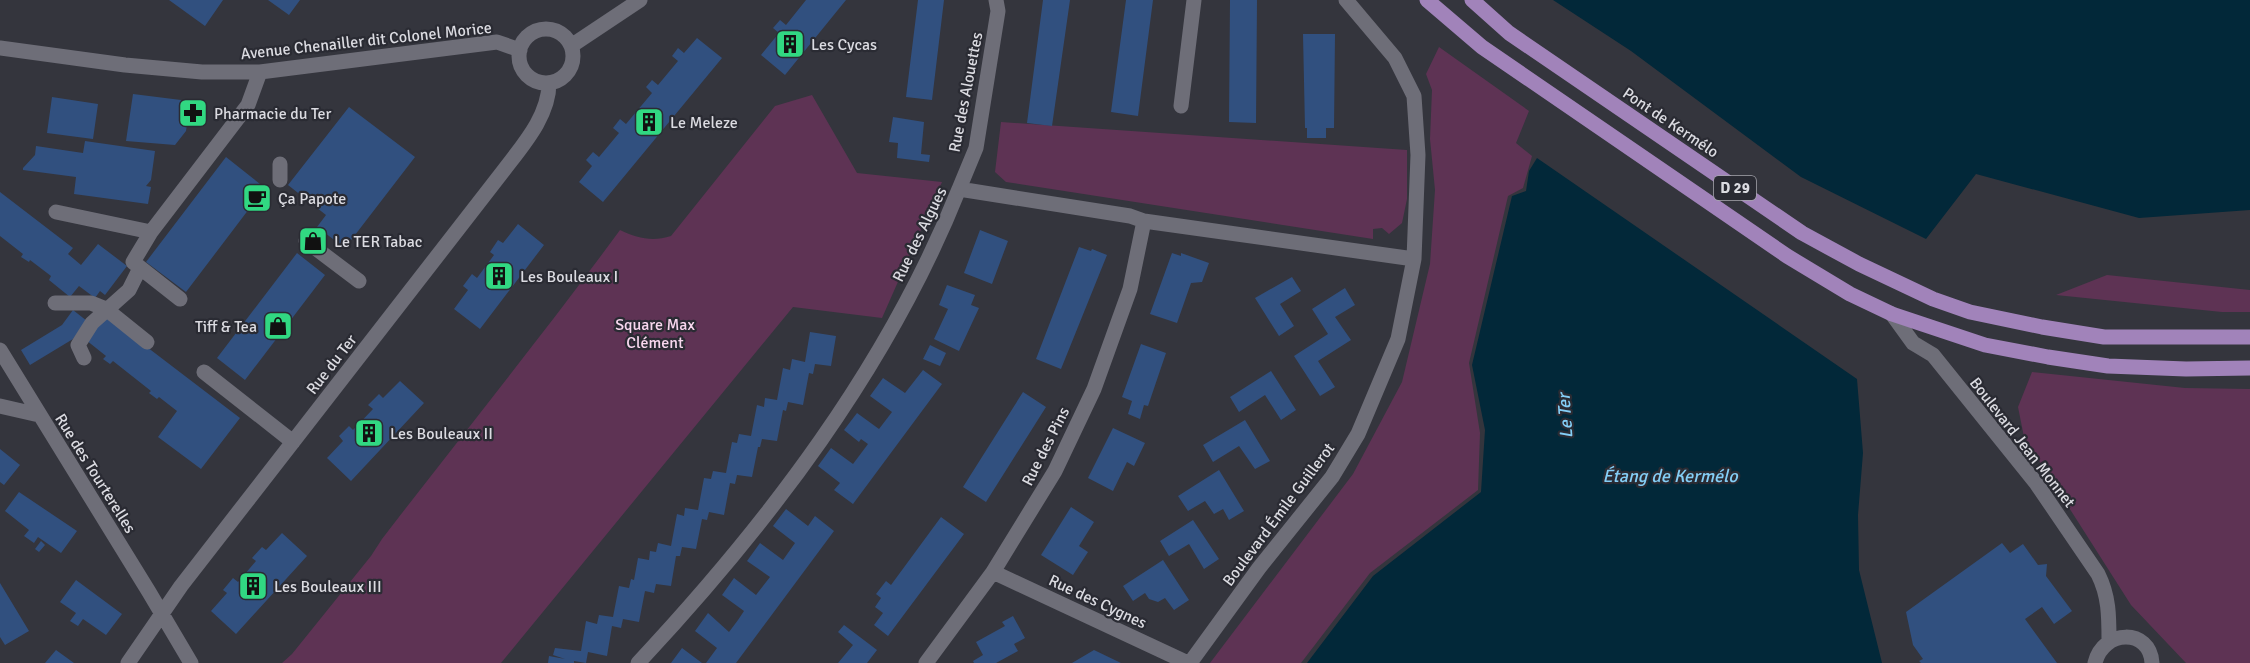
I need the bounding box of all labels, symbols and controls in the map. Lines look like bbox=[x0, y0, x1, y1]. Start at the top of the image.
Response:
street label: Avenue Chenailler dit Colonel Morice bbox=[240, 18, 493, 64]
building icon: Les Cycas bbox=[774, 28, 806, 60]
street label: Rue des Alouettes bbox=[945, 31, 987, 154]
place label: Les Cycas bbox=[811, 35, 877, 55]
street label: Pont de Kermélo bbox=[1619, 83, 1722, 162]
pharmacy icon: Pharmacie du Ter bbox=[177, 97, 209, 129]
place label: Pharmacie du Ter bbox=[214, 104, 331, 124]
building icon: Le Meleze bbox=[633, 106, 665, 138]
place label: Le Meleze bbox=[670, 113, 738, 133]
road number: D 29 bbox=[1714, 176, 1756, 200]
cafe icon: Ça Papote bbox=[241, 182, 273, 214]
street label: Rue des Algues bbox=[888, 184, 951, 285]
place label: Ça Papote bbox=[278, 189, 346, 209]
shop icon: Le TER Tabac bbox=[297, 225, 329, 257]
place label: Le TER Tabac bbox=[334, 232, 422, 252]
building icon: Les Bouleaux I bbox=[483, 260, 515, 292]
place label: Les Bouleaux I bbox=[520, 267, 618, 287]
shop icon: Tiff & Tea bbox=[262, 310, 294, 342]
park label: Square Max Clément bbox=[615, 315, 695, 353]
place label: Tiff & Tea bbox=[195, 317, 257, 337]
street label: Rue du Ter bbox=[302, 331, 361, 399]
street label: Boulevard Jean Monnet bbox=[1965, 373, 2080, 512]
water label: Le Ter bbox=[1552, 390, 1578, 439]
street label: Rue des Pins bbox=[1018, 404, 1074, 489]
street label: Rue des Tourterelles bbox=[50, 410, 140, 537]
building icon: Les Bouleaux II bbox=[353, 417, 385, 449]
place label: Les Bouleaux II bbox=[390, 424, 493, 444]
street label: Boulevard Émile Guillerot bbox=[1218, 439, 1339, 590]
water label: Étang de Kermélo bbox=[1602, 465, 1739, 487]
building icon: Les Bouleaux III bbox=[237, 570, 269, 602]
street label: Rue des Cygnes bbox=[1045, 571, 1150, 633]
place label: Les Bouleaux III bbox=[274, 577, 382, 597]

